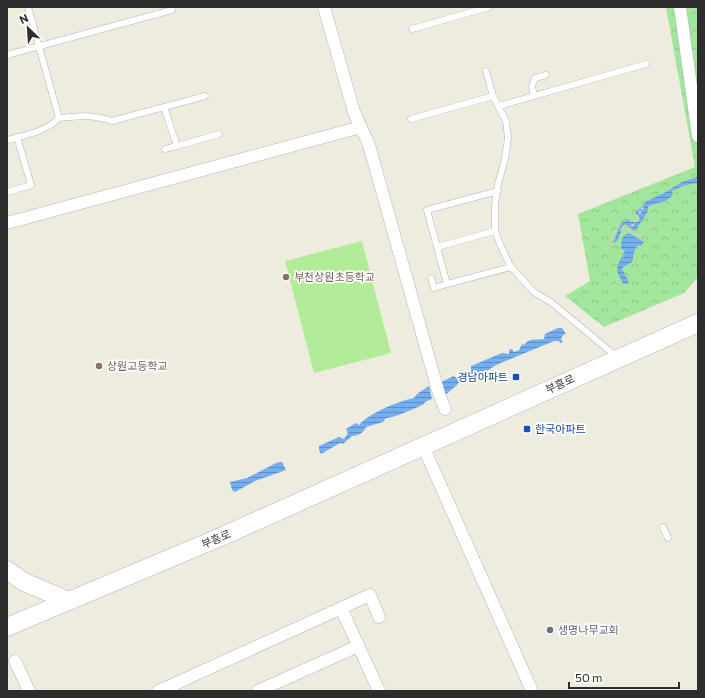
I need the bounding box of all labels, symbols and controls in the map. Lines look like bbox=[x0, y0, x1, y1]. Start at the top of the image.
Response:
north arrow bbox=[8, 8, 48, 48]
text: N bbox=[17, 11, 30, 26]
place label: 부천상원초등학교 bbox=[294, 270, 375, 283]
marker: 부천상원초등학교 bbox=[281, 272, 291, 282]
place label: 상원고등학교 bbox=[107, 359, 168, 372]
marker: 상원고등학교 bbox=[94, 361, 104, 371]
place label: 경남아파트 bbox=[457, 370, 508, 383]
street label: 부흥로 bbox=[543, 371, 576, 396]
marker: 경남아파트 bbox=[511, 372, 521, 382]
place label: 한국아파트 bbox=[535, 422, 586, 435]
marker: 한국아파트 bbox=[522, 424, 532, 434]
street label: 부흥로 bbox=[199, 527, 232, 550]
place label: 생명나무교회 bbox=[558, 623, 619, 636]
marker: 생명나무교회 bbox=[545, 625, 555, 635]
scale bar bbox=[569, 664, 679, 690]
text: 50 m bbox=[575, 670, 603, 684]

